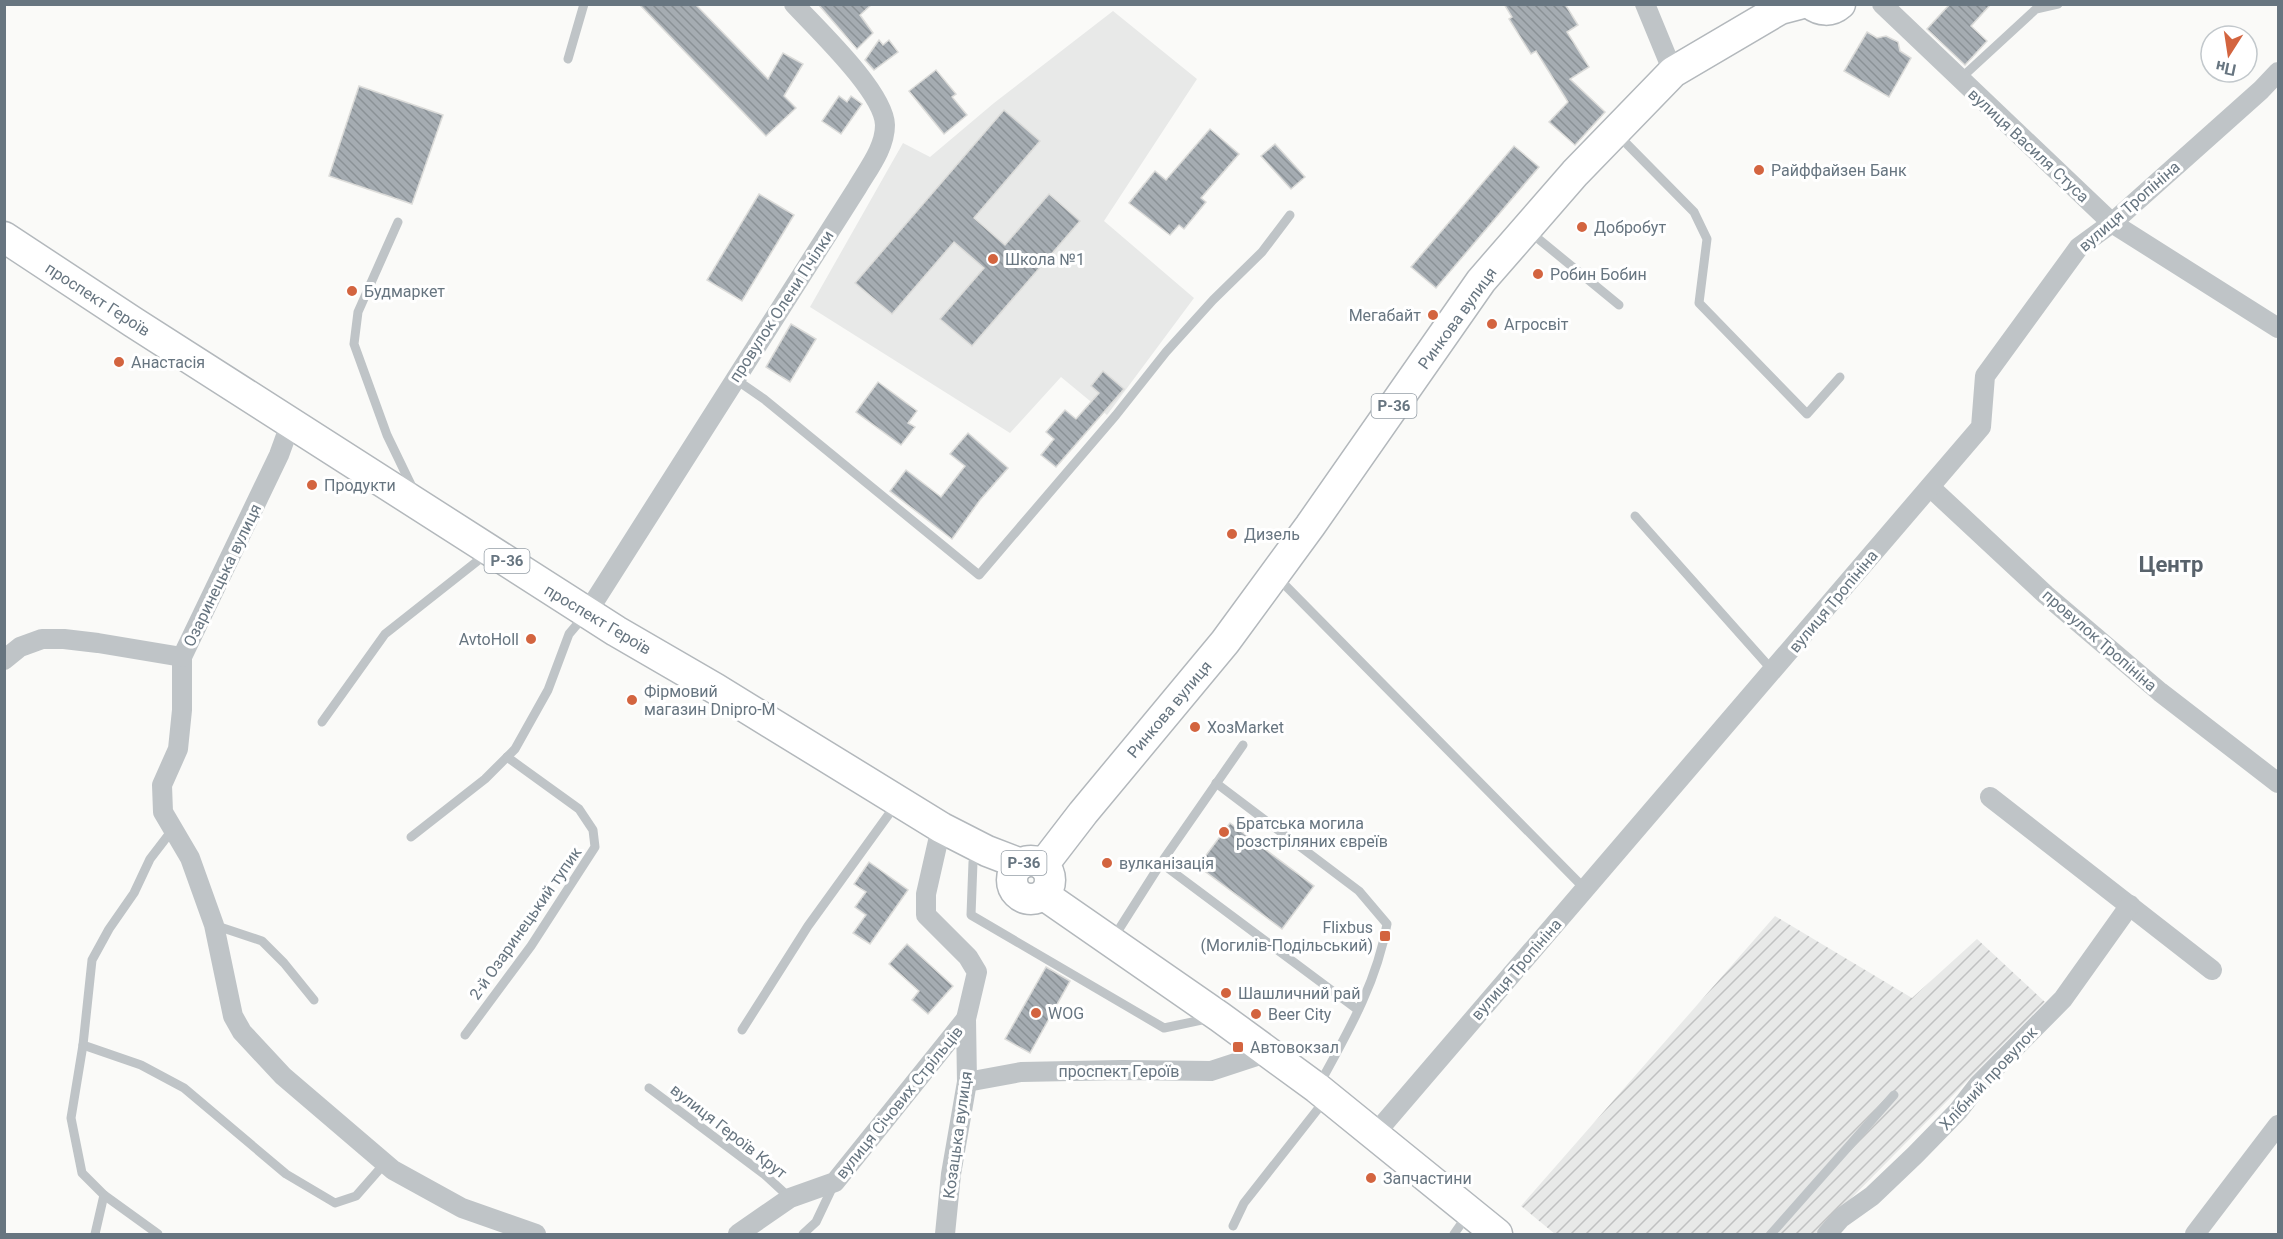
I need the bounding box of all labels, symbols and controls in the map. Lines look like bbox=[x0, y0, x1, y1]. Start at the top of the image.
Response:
north arrow bbox=[2199, 24, 2259, 84]
text: Пн bbox=[2214, 57, 2238, 80]
street label: вулиця Василя Стуса bbox=[1964, 84, 2093, 206]
street label: вулиця Тропініна bbox=[2075, 157, 2184, 255]
place label: Райффайзен Банк bbox=[1771, 161, 1907, 180]
marker: Райффайзен Банк bbox=[1752, 163, 1766, 177]
place label: Добробут bbox=[1594, 218, 1666, 237]
marker: Добробут bbox=[1575, 220, 1589, 234]
street label: провулок Олени Пчілки bbox=[725, 227, 838, 386]
place label: Школа №1 bbox=[1005, 250, 1085, 269]
marker: Школа №1 bbox=[986, 252, 1000, 266]
street label: проспект Героїв bbox=[42, 259, 154, 340]
street label: Ринкова вулиця bbox=[1414, 264, 1501, 373]
place label: Робин Бобин bbox=[1550, 265, 1647, 284]
marker: Робин Бобин bbox=[1531, 267, 1545, 281]
place label: Будмаркет bbox=[364, 282, 445, 301]
marker: Будмаркет bbox=[345, 284, 359, 298]
place label: Мегабайт bbox=[1349, 306, 1421, 325]
marker: Мегабайт bbox=[1426, 308, 1440, 322]
place label: Агросвіт bbox=[1504, 315, 1569, 334]
marker: Агросвіт bbox=[1485, 317, 1499, 331]
place label: Анастасія bbox=[131, 353, 205, 372]
marker: Анастасія bbox=[112, 355, 126, 369]
road number: Р-36 bbox=[1372, 394, 1416, 418]
place label: Продукти bbox=[324, 476, 396, 495]
marker: Продукти bbox=[305, 478, 319, 492]
street label: Озаринецька вулиця bbox=[180, 501, 265, 650]
place label: Дизель bbox=[1244, 525, 1300, 544]
marker: Дизель bbox=[1225, 527, 1239, 541]
street label: вулиця Тропініна bbox=[1785, 546, 1882, 656]
road number: Р-36 bbox=[484, 549, 530, 573]
district label: Центр bbox=[2139, 552, 2203, 577]
street label: проспект Героїв bbox=[541, 580, 654, 659]
street label: провулок Тропініна bbox=[2039, 586, 2161, 695]
place label: AvtoHoll bbox=[459, 630, 519, 649]
marker: AvtoHoll bbox=[524, 632, 538, 646]
street label: Ринкова вулиця bbox=[1123, 657, 1216, 762]
place label: Фірмовий магазин Dnipro-M bbox=[644, 682, 776, 719]
marker: Фірмовий магазин Dnipro-M bbox=[625, 693, 639, 707]
place label: ХозMarket bbox=[1207, 718, 1284, 737]
marker: ХозMarket bbox=[1188, 720, 1202, 734]
place label: Братська могила розстріляних євреїв bbox=[1236, 814, 1388, 851]
marker: Братська могила розстріляних євреїв bbox=[1217, 825, 1231, 839]
street label: 2-й Озаринецький тупик bbox=[465, 843, 586, 1003]
road number: Р-36 bbox=[1002, 851, 1046, 875]
place label: вулканізація bbox=[1119, 854, 1214, 873]
marker: вулканізація bbox=[1100, 856, 1114, 870]
street label: вулиця Тропініна bbox=[1467, 915, 1565, 1024]
place label: Flixbus (Могилів-Подільський) bbox=[1201, 918, 1373, 955]
marker: Flixbus (Могилів-Подільський) bbox=[1378, 929, 1392, 943]
place label: Шашличний рай bbox=[1238, 984, 1360, 1003]
marker: Шашличний рай bbox=[1219, 986, 1233, 1000]
place label: WOG bbox=[1048, 1004, 1084, 1023]
place label: Beer City bbox=[1268, 1005, 1332, 1024]
marker: WOG bbox=[1029, 1006, 1043, 1020]
marker: Beer City bbox=[1249, 1007, 1263, 1021]
street label: вулиця Січових Стрільців bbox=[832, 1022, 967, 1183]
street label: Хлібний провулок bbox=[1936, 1022, 2041, 1134]
place label: Автовокзал bbox=[1250, 1038, 1339, 1057]
marker: Автовокзал bbox=[1231, 1040, 1245, 1054]
street label: проспект Героїв bbox=[1059, 1062, 1179, 1081]
street label: Козацька вулиця bbox=[939, 1070, 976, 1200]
street label: вулиця Героїв Крут bbox=[667, 1080, 791, 1183]
place label: Запчастини bbox=[1383, 1169, 1472, 1188]
marker: Запчастини bbox=[1364, 1171, 1378, 1185]

